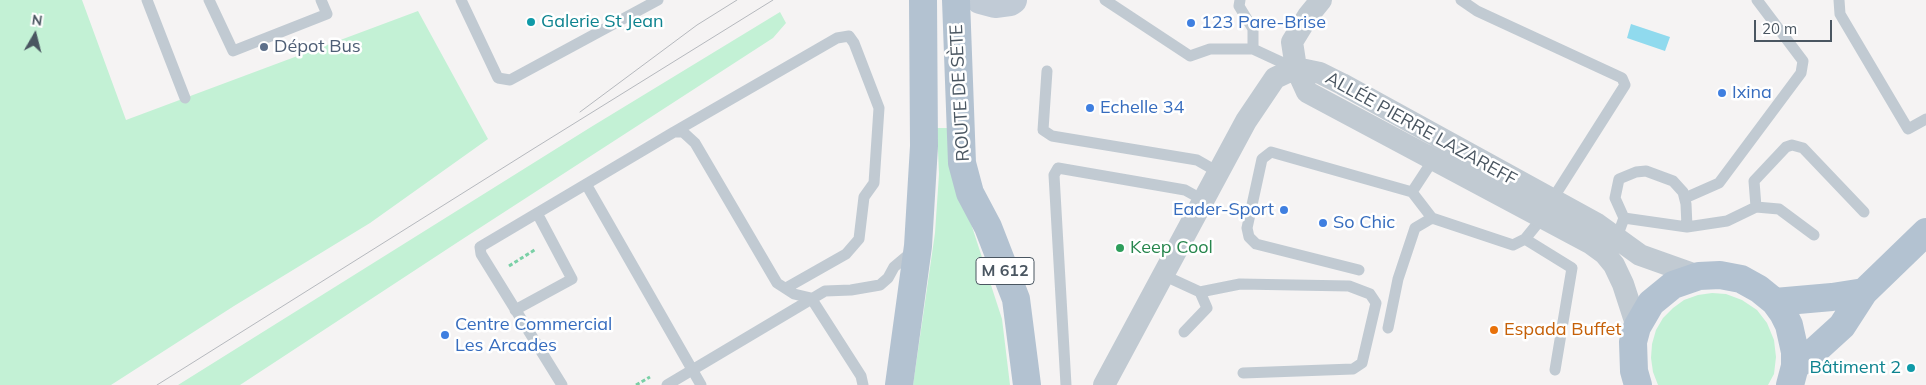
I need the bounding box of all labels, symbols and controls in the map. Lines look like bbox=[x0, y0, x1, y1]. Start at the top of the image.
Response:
north arrow bbox=[10, 10, 60, 60]
text: N bbox=[31, 10, 44, 30]
scale bar bbox=[1756, 10, 1834, 42]
place label: Galerie St Jean bbox=[541, 11, 664, 33]
place label: 123 Pare-Brise bbox=[1201, 12, 1326, 34]
marker: Galerie St Jean bbox=[525, 16, 537, 28]
marker: 123 Pare-Brise bbox=[1185, 17, 1197, 29]
text: 20 m bbox=[1762, 19, 1797, 38]
street label: ROUTE DE SÈTE bbox=[946, 24, 974, 162]
place label: Dépot Bus bbox=[274, 36, 361, 58]
marker: Dépot Bus bbox=[258, 41, 270, 53]
street label: ALLÉE PIERRE LAZAREFF bbox=[1322, 67, 1520, 191]
place label: Ixina bbox=[1732, 82, 1772, 104]
marker: Ixina bbox=[1716, 87, 1728, 99]
place label: Echelle 34 bbox=[1100, 97, 1184, 119]
marker: Echelle 34 bbox=[1084, 102, 1096, 114]
place label: Eader-Sport bbox=[1173, 199, 1274, 221]
marker: Eader-Sport bbox=[1278, 204, 1290, 216]
place label: So Chic bbox=[1333, 212, 1395, 234]
marker: So Chic bbox=[1317, 217, 1329, 229]
place label: Keep Cool bbox=[1130, 237, 1213, 259]
marker: Keep Cool bbox=[1114, 242, 1126, 254]
road number: M 612 bbox=[976, 258, 1034, 284]
place label: Centre Commercial Les Arcades bbox=[455, 314, 612, 356]
place label: Espada Buffet bbox=[1504, 319, 1622, 341]
marker: Espada Buffet bbox=[1488, 324, 1500, 336]
marker: Centre Commercial Les Arcades bbox=[439, 329, 451, 341]
place label: Bâtiment 2 bbox=[1809, 357, 1901, 379]
marker: Bâtiment 2 bbox=[1905, 362, 1917, 374]

